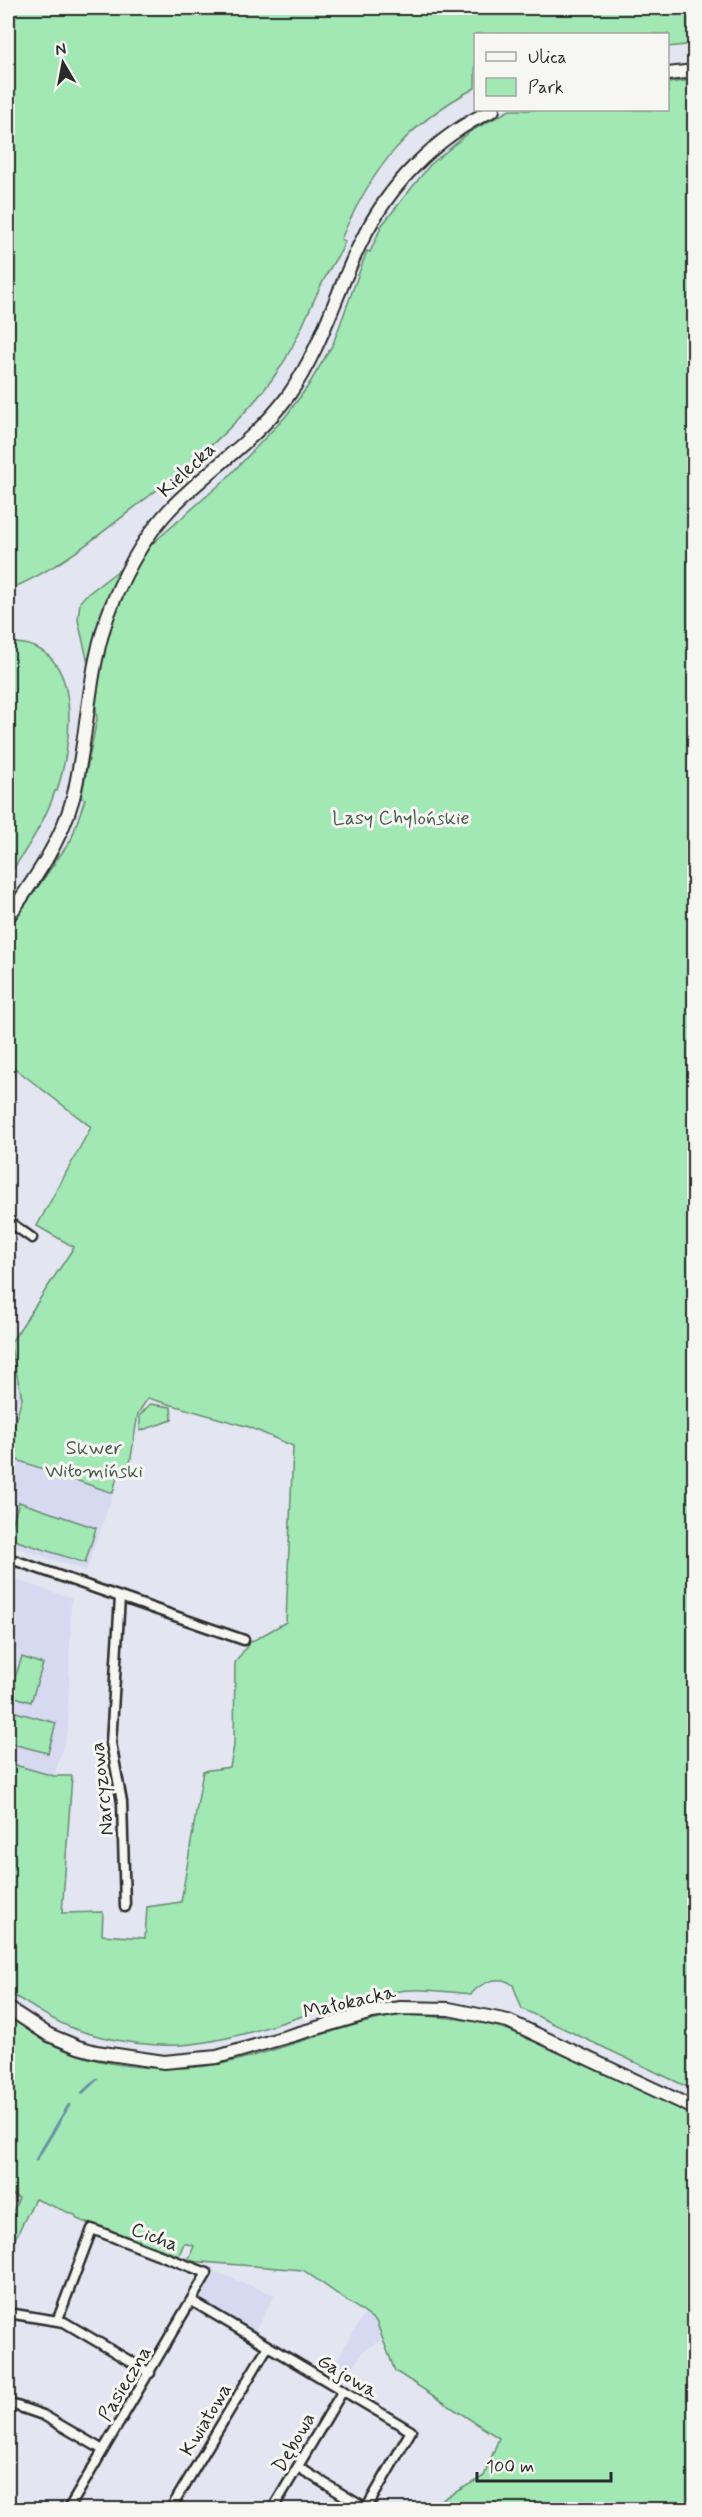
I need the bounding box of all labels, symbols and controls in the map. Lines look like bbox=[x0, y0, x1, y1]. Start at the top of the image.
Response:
north arrow bbox=[33, 33, 93, 93]
legend bbox=[474, 33, 669, 111]
text: N bbox=[54, 38, 68, 61]
text: Ulica bbox=[528, 46, 567, 70]
text: Park bbox=[528, 76, 564, 100]
street label: Kielecka bbox=[152, 436, 222, 504]
park label: Lasy Chylońskie bbox=[332, 805, 470, 832]
park label: Skwer Witomiński bbox=[45, 1435, 143, 1485]
street label: Narcyzowa bbox=[84, 1741, 121, 1837]
street label: Małokacka bbox=[300, 1978, 399, 2026]
street label: Cicha bbox=[127, 2216, 182, 2259]
street label: Pasieczna bbox=[92, 2341, 158, 2427]
street label: Gajowa bbox=[312, 2348, 384, 2405]
street label: Kwiatowa bbox=[174, 2378, 239, 2461]
street label: Dębowa bbox=[266, 2408, 322, 2478]
scale bar bbox=[477, 2445, 610, 2483]
text: 100 m bbox=[486, 2455, 534, 2479]

